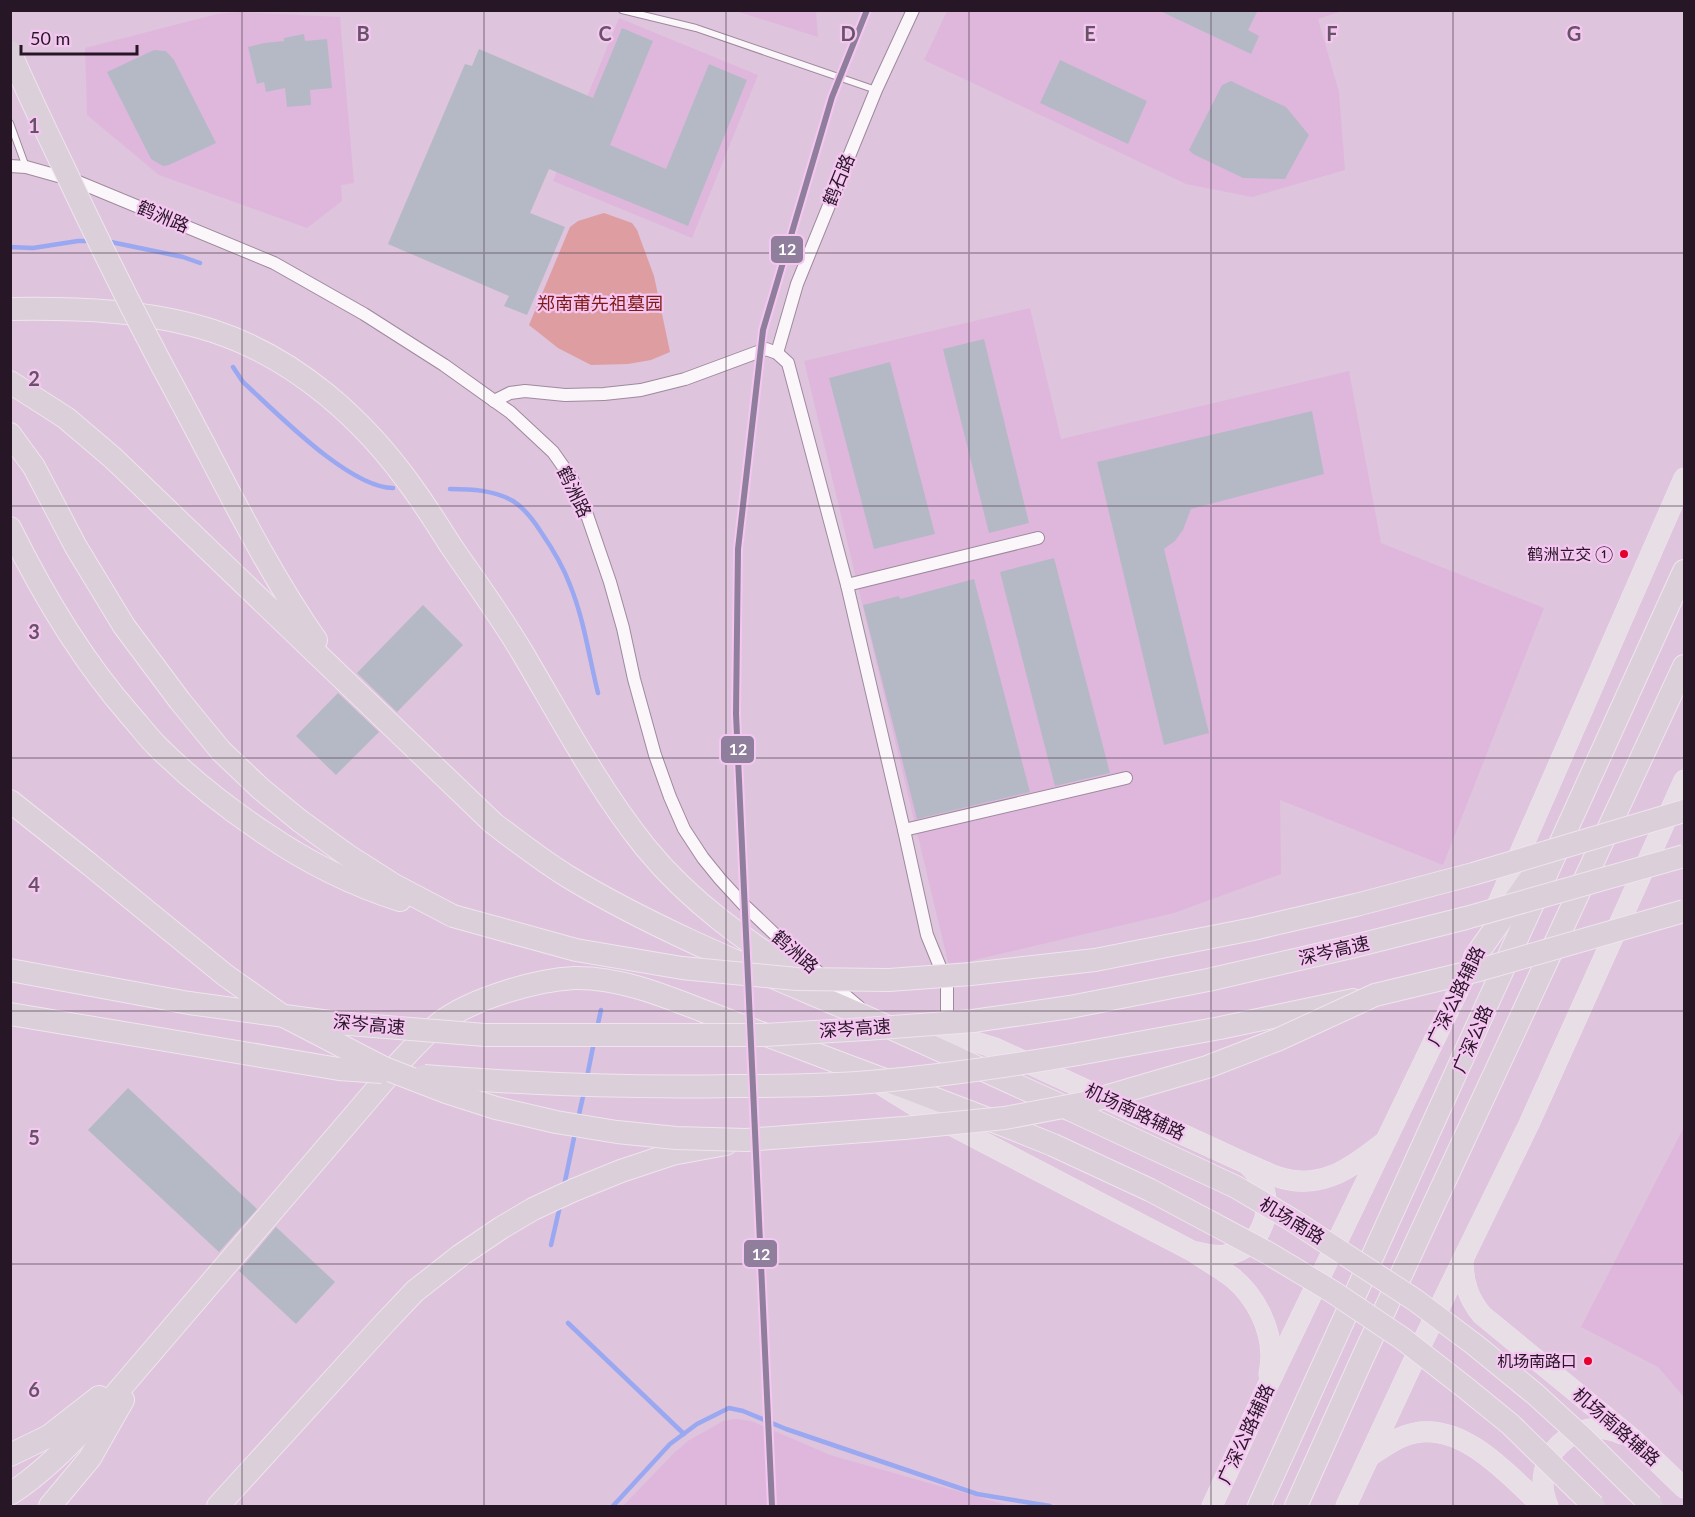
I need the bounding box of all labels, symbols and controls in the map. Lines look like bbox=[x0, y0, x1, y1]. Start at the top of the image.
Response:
scale bar bbox=[21, 18, 136, 56]
text: B bbox=[356, 21, 370, 45]
text: C bbox=[598, 21, 612, 45]
text: D bbox=[840, 21, 856, 45]
text: E bbox=[1084, 21, 1096, 45]
text: F bbox=[1326, 21, 1338, 45]
text: G bbox=[1567, 21, 1581, 45]
text: 50 m bbox=[30, 27, 70, 49]
text: 1 bbox=[28, 113, 40, 137]
street label: 鹤石路 bbox=[818, 150, 858, 209]
street label: 鹤洲路 bbox=[134, 195, 193, 237]
line badge: 12 bbox=[770, 235, 804, 264]
text: 12 bbox=[778, 239, 796, 258]
park label: 郑南莆先祖墓园 bbox=[537, 292, 663, 314]
text: 2 bbox=[28, 366, 40, 390]
street label: 鹤洲路 bbox=[553, 462, 597, 521]
place label: 鹤洲立交 ① bbox=[1527, 544, 1613, 563]
marker: 鹤洲立交 ① bbox=[1618, 548, 1630, 560]
text: 3 bbox=[28, 619, 40, 643]
line badge: 12 bbox=[720, 735, 755, 764]
text: 12 bbox=[729, 739, 747, 758]
text: 4 bbox=[28, 872, 40, 896]
street label: 鹤洲路 bbox=[768, 925, 823, 977]
street label: 深岑高速 bbox=[1296, 931, 1371, 969]
street label: 广深公路辅路 bbox=[1423, 943, 1489, 1049]
street label: 广深公路 bbox=[1448, 1002, 1498, 1076]
street label: 深岑高速 bbox=[332, 1010, 406, 1038]
street label: 深岑高速 bbox=[818, 1015, 892, 1041]
street label: 机场南路辅路 bbox=[1082, 1078, 1189, 1144]
text: 5 bbox=[28, 1125, 40, 1149]
street label: 机场南路 bbox=[1256, 1192, 1329, 1248]
line badge: 12 bbox=[743, 1239, 778, 1268]
text: 12 bbox=[752, 1244, 770, 1263]
place label: 机场南路口 bbox=[1497, 1351, 1577, 1370]
marker: 机场南路口 bbox=[1582, 1355, 1594, 1367]
text: 6 bbox=[28, 1377, 40, 1401]
street label: 广深公路辅路 bbox=[1212, 1380, 1278, 1487]
street label: 机场南路辅路 bbox=[1569, 1383, 1665, 1470]

